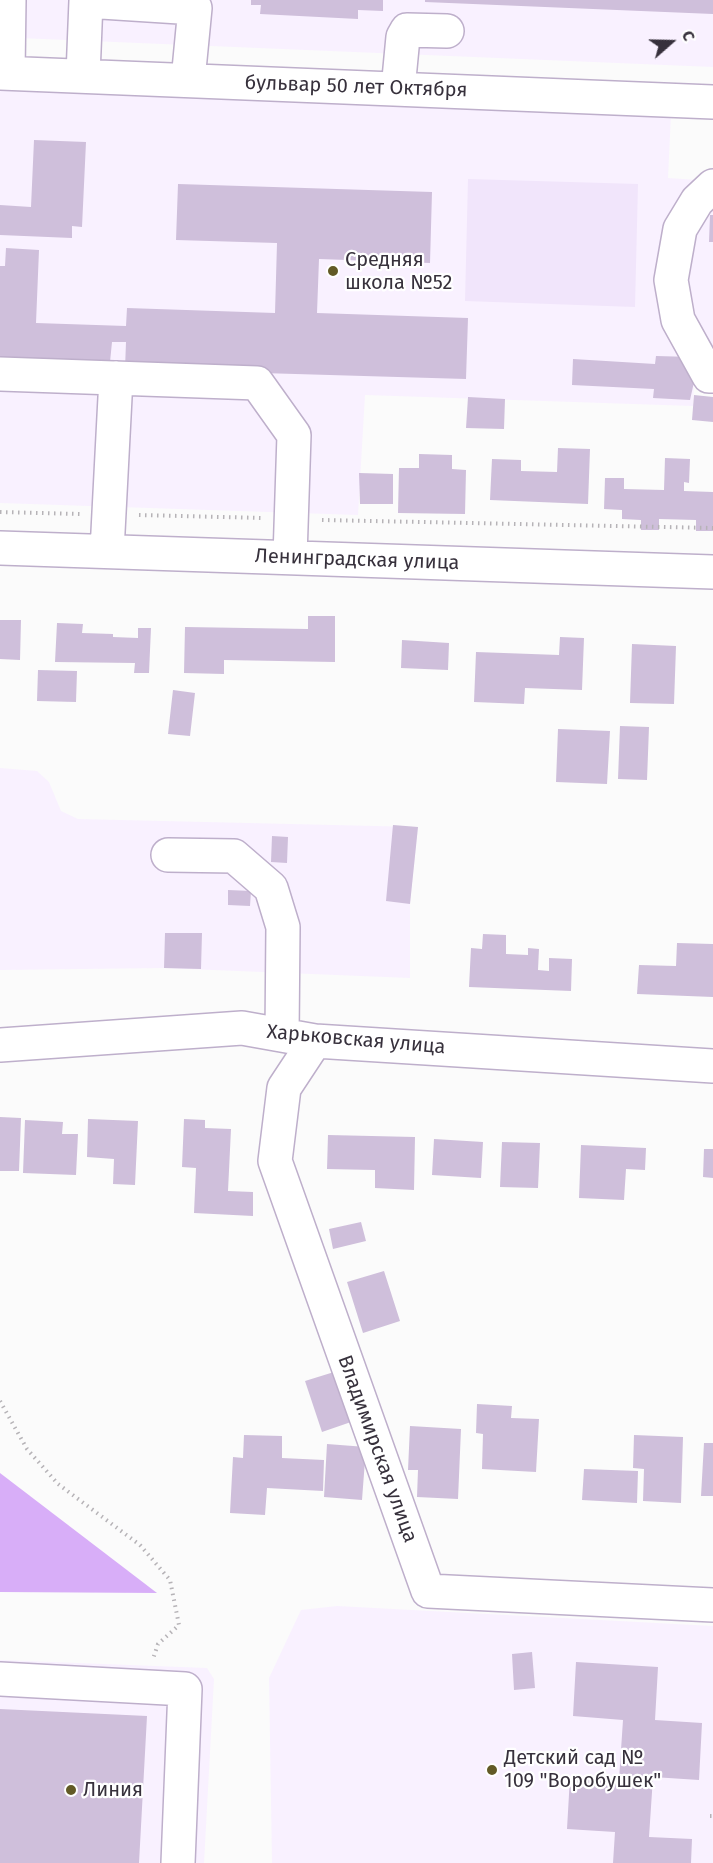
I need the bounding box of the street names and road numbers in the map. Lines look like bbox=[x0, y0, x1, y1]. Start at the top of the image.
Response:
street label: бульвар 50 лет Октября bbox=[244, 71, 468, 103]
street label: Ленинградская улица bbox=[254, 544, 460, 576]
street label: Харьковская улица bbox=[266, 1020, 446, 1060]
street label: Владимирская улица bbox=[332, 1352, 422, 1546]

